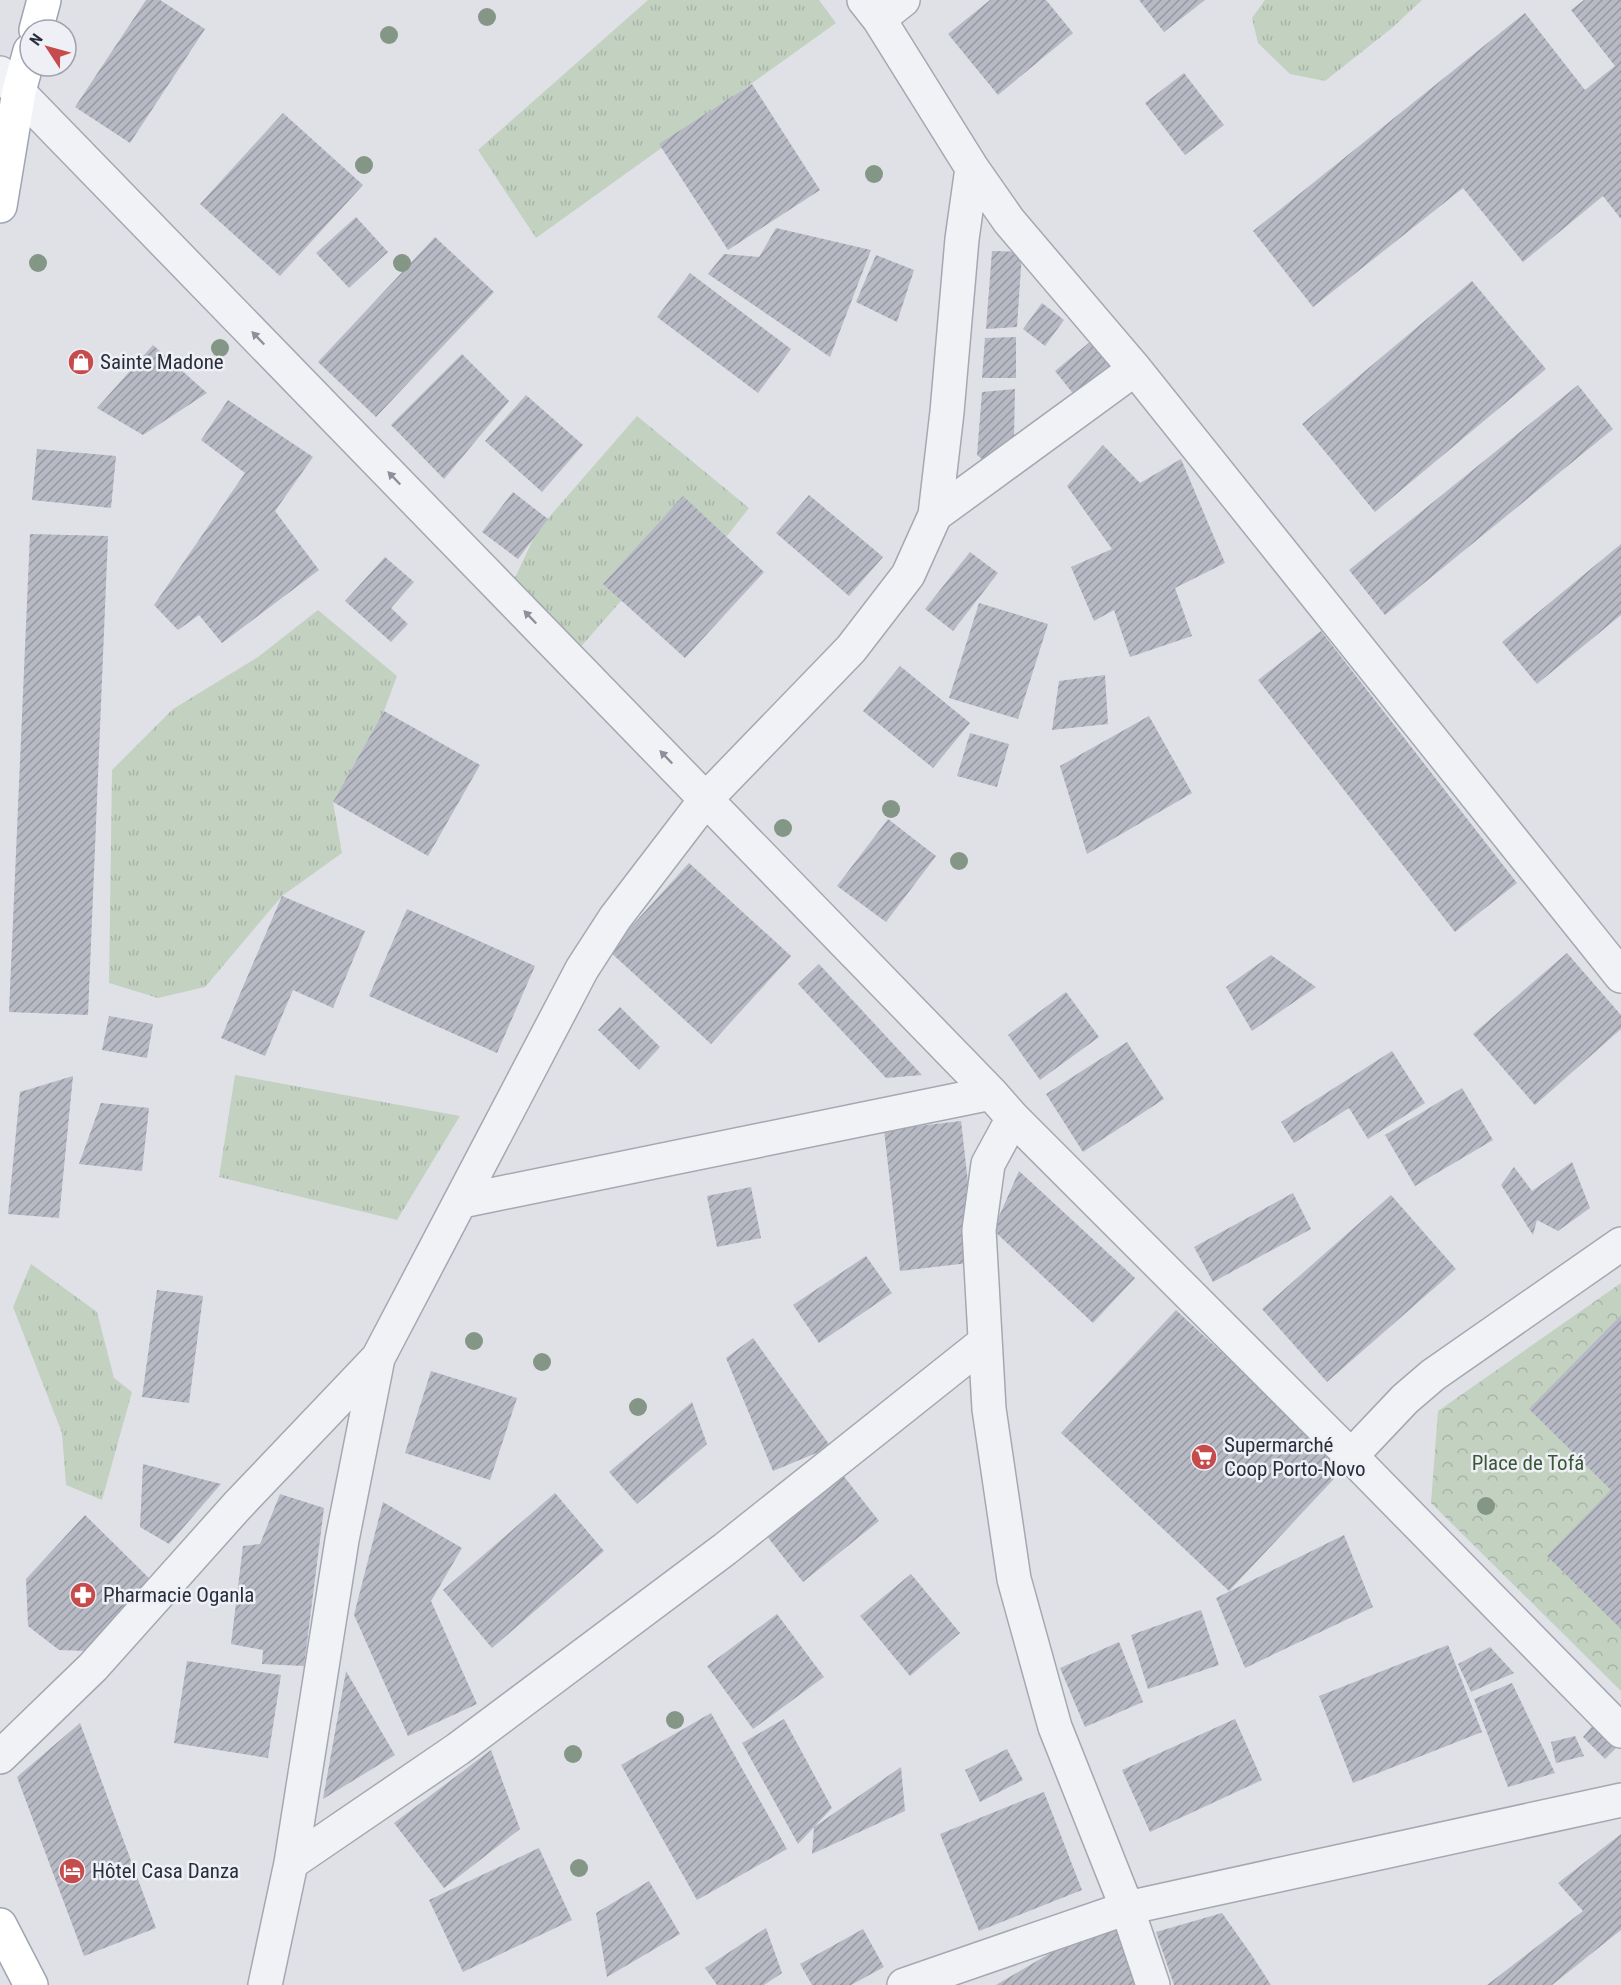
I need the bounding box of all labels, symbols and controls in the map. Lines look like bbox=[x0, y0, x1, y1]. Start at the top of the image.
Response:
north arrow bbox=[18, 18, 78, 78]
text: N bbox=[26, 30, 47, 49]
one-way arrow bbox=[251, 330, 265, 345]
shop icon: Sainte Madone bbox=[66, 347, 96, 377]
place label: Sainte Madone bbox=[100, 350, 224, 374]
one-way arrow bbox=[387, 470, 401, 485]
one-way arrow bbox=[523, 611, 537, 625]
one-way arrow bbox=[659, 751, 673, 765]
place label: Supermarché Coop Porto-Novo bbox=[1224, 1433, 1366, 1481]
supermarket icon: Supermarché Coop Porto-Novo bbox=[1189, 1442, 1219, 1472]
park label: Place de Tofá bbox=[1472, 1451, 1584, 1475]
pharmacy icon: Pharmacie Oganla bbox=[68, 1580, 98, 1610]
place label: Pharmacie Oganla bbox=[103, 1583, 254, 1607]
hotel icon: Hôtel Casa Danza bbox=[57, 1856, 87, 1886]
place label: Hôtel Casa Danza bbox=[92, 1859, 239, 1883]

